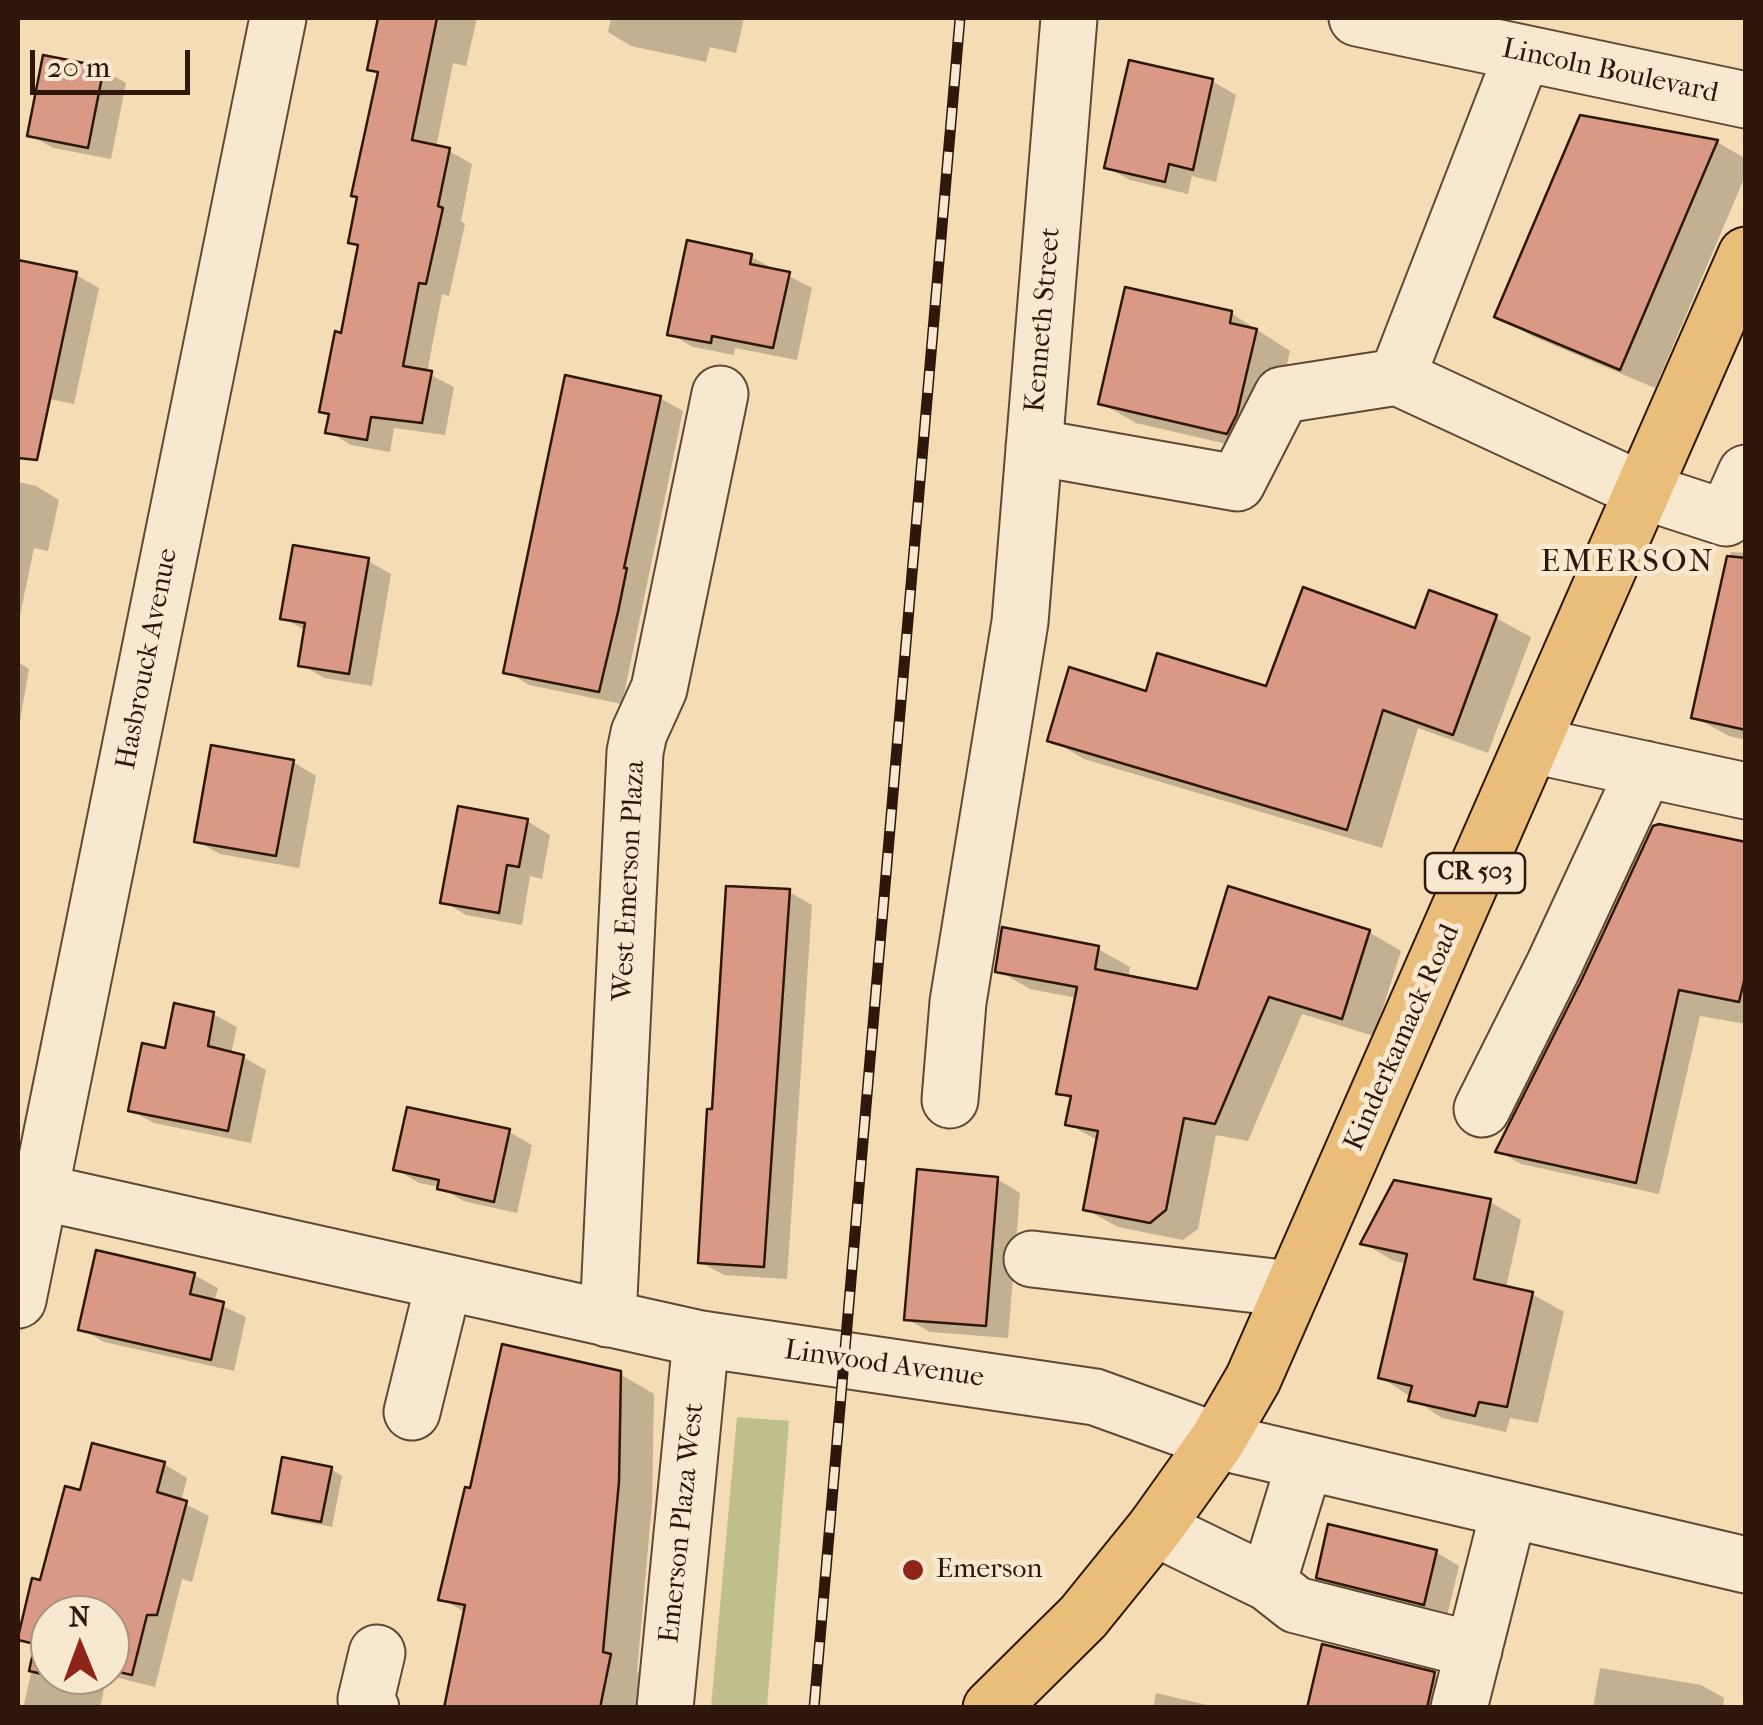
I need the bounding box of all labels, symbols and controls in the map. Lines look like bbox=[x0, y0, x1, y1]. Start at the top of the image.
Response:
scale bar bbox=[35, 30, 195, 92]
street label: Lincoln Boulevard bbox=[1499, 33, 1721, 111]
text: 20 m bbox=[47, 50, 110, 85]
street label: Kenneth Street bbox=[1019, 226, 1069, 414]
district label: EMERSON bbox=[1541, 544, 1715, 582]
street label: Hasbrouck Avenue bbox=[110, 546, 186, 772]
street label: West Emerson Plaza bbox=[607, 760, 653, 1002]
road number: CR 503 bbox=[1425, 853, 1525, 893]
street label: Kinderkamack Road bbox=[1338, 920, 1468, 1156]
street label: Linwood Avenue bbox=[782, 1334, 986, 1396]
street label: Emerson Plaza West bbox=[654, 1401, 712, 1645]
place label: Emerson bbox=[936, 1553, 1043, 1587]
marker: Emerson bbox=[900, 1557, 926, 1583]
north arrow bbox=[30, 1595, 130, 1695]
text: N bbox=[69, 1600, 90, 1633]

